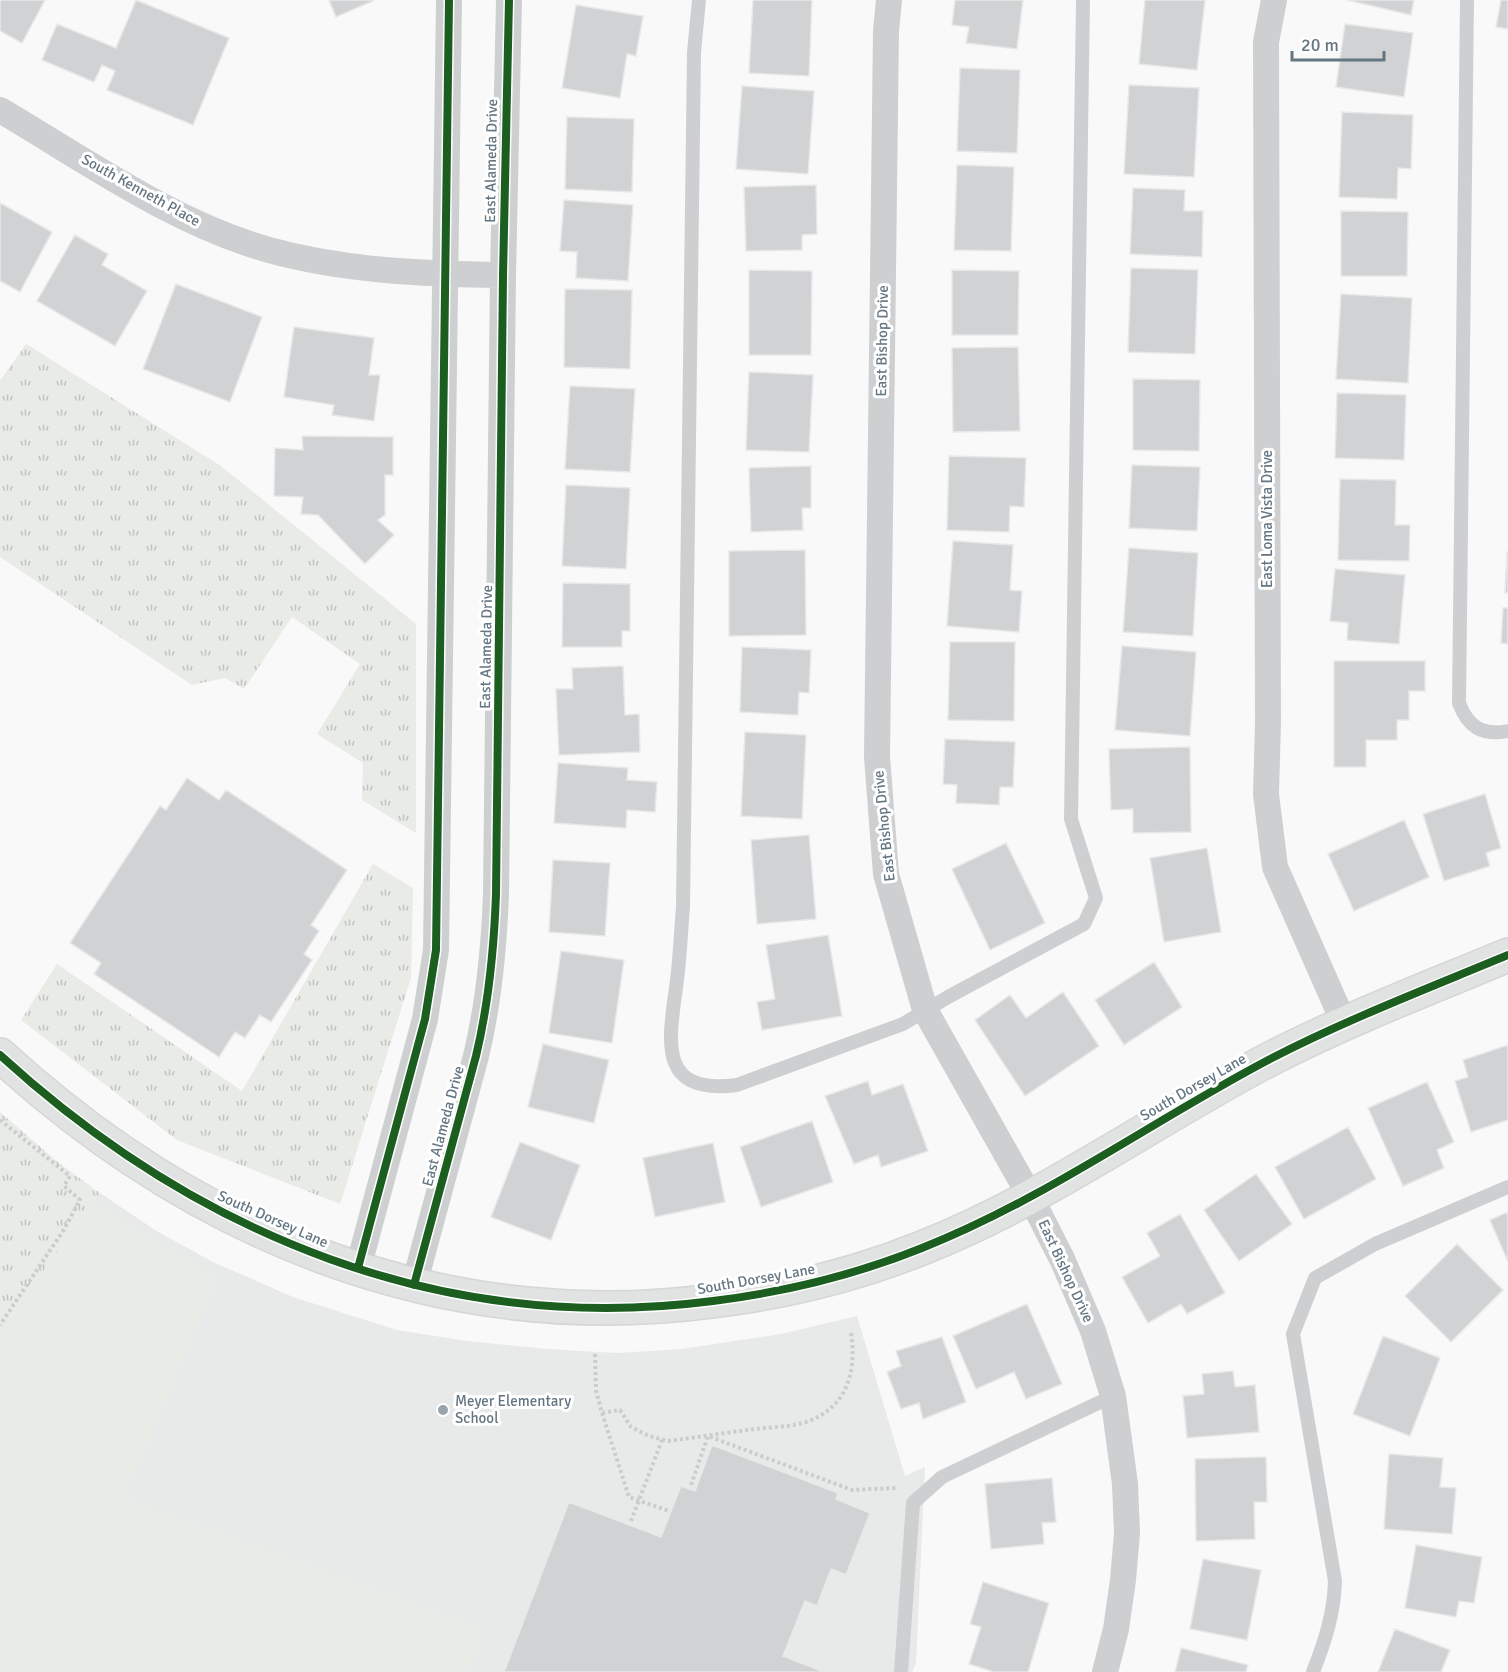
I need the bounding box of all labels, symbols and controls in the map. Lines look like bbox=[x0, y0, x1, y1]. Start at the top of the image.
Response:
scale bar bbox=[1292, 24, 1384, 62]
text: 20 m bbox=[1301, 34, 1339, 56]
street label: East Alameda Drive bbox=[481, 99, 501, 223]
street label: South Kenneth Place bbox=[79, 150, 203, 230]
street label: East Bishop Drive bbox=[872, 285, 892, 397]
street label: East Loma Vista Drive bbox=[1258, 450, 1276, 588]
street label: East Alameda Drive bbox=[476, 585, 496, 709]
street label: East Bishop Drive bbox=[869, 770, 899, 882]
street label: South Dorsey Lane bbox=[1137, 1049, 1249, 1125]
street label: East Alameda Drive bbox=[418, 1064, 468, 1188]
street label: South Dorsey Lane bbox=[215, 1187, 331, 1251]
street label: East Bishop Drive bbox=[1034, 1217, 1098, 1325]
street label: South Dorsey Lane bbox=[696, 1260, 816, 1298]
place label: Meyer Elementary School bbox=[455, 1392, 571, 1427]
marker: Meyer Elementary School bbox=[436, 1403, 450, 1417]

